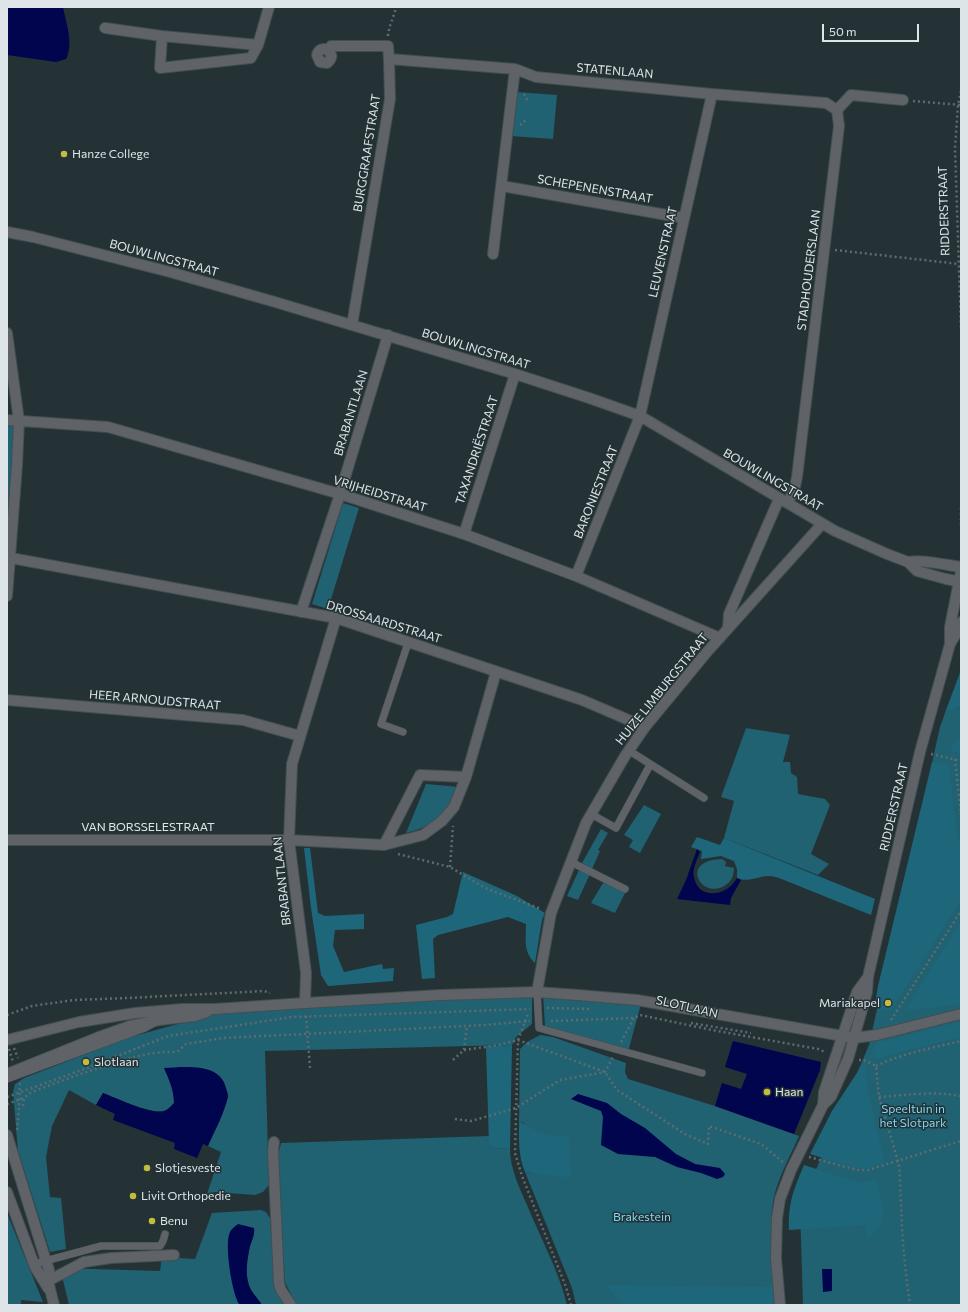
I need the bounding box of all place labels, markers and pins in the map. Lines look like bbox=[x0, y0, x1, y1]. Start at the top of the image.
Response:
place label: Hanze College bbox=[72, 147, 149, 161]
marker: Hanze College bbox=[59, 149, 69, 159]
place label: Mariakapel bbox=[819, 996, 880, 1010]
marker: Mariakapel bbox=[883, 998, 893, 1008]
place label: Slotlaan bbox=[94, 1055, 139, 1069]
marker: Slotlaan bbox=[81, 1057, 91, 1067]
place label: Haan bbox=[775, 1085, 803, 1099]
marker: Haan bbox=[762, 1087, 772, 1097]
place label: Slotjesveste bbox=[155, 1161, 221, 1175]
marker: Slotjesveste bbox=[142, 1163, 152, 1173]
place label: Livit Orthopedie bbox=[141, 1189, 231, 1203]
marker: Livit Orthopedie bbox=[128, 1191, 138, 1201]
place label: Benu bbox=[160, 1214, 188, 1228]
marker: Benu bbox=[147, 1216, 157, 1226]

